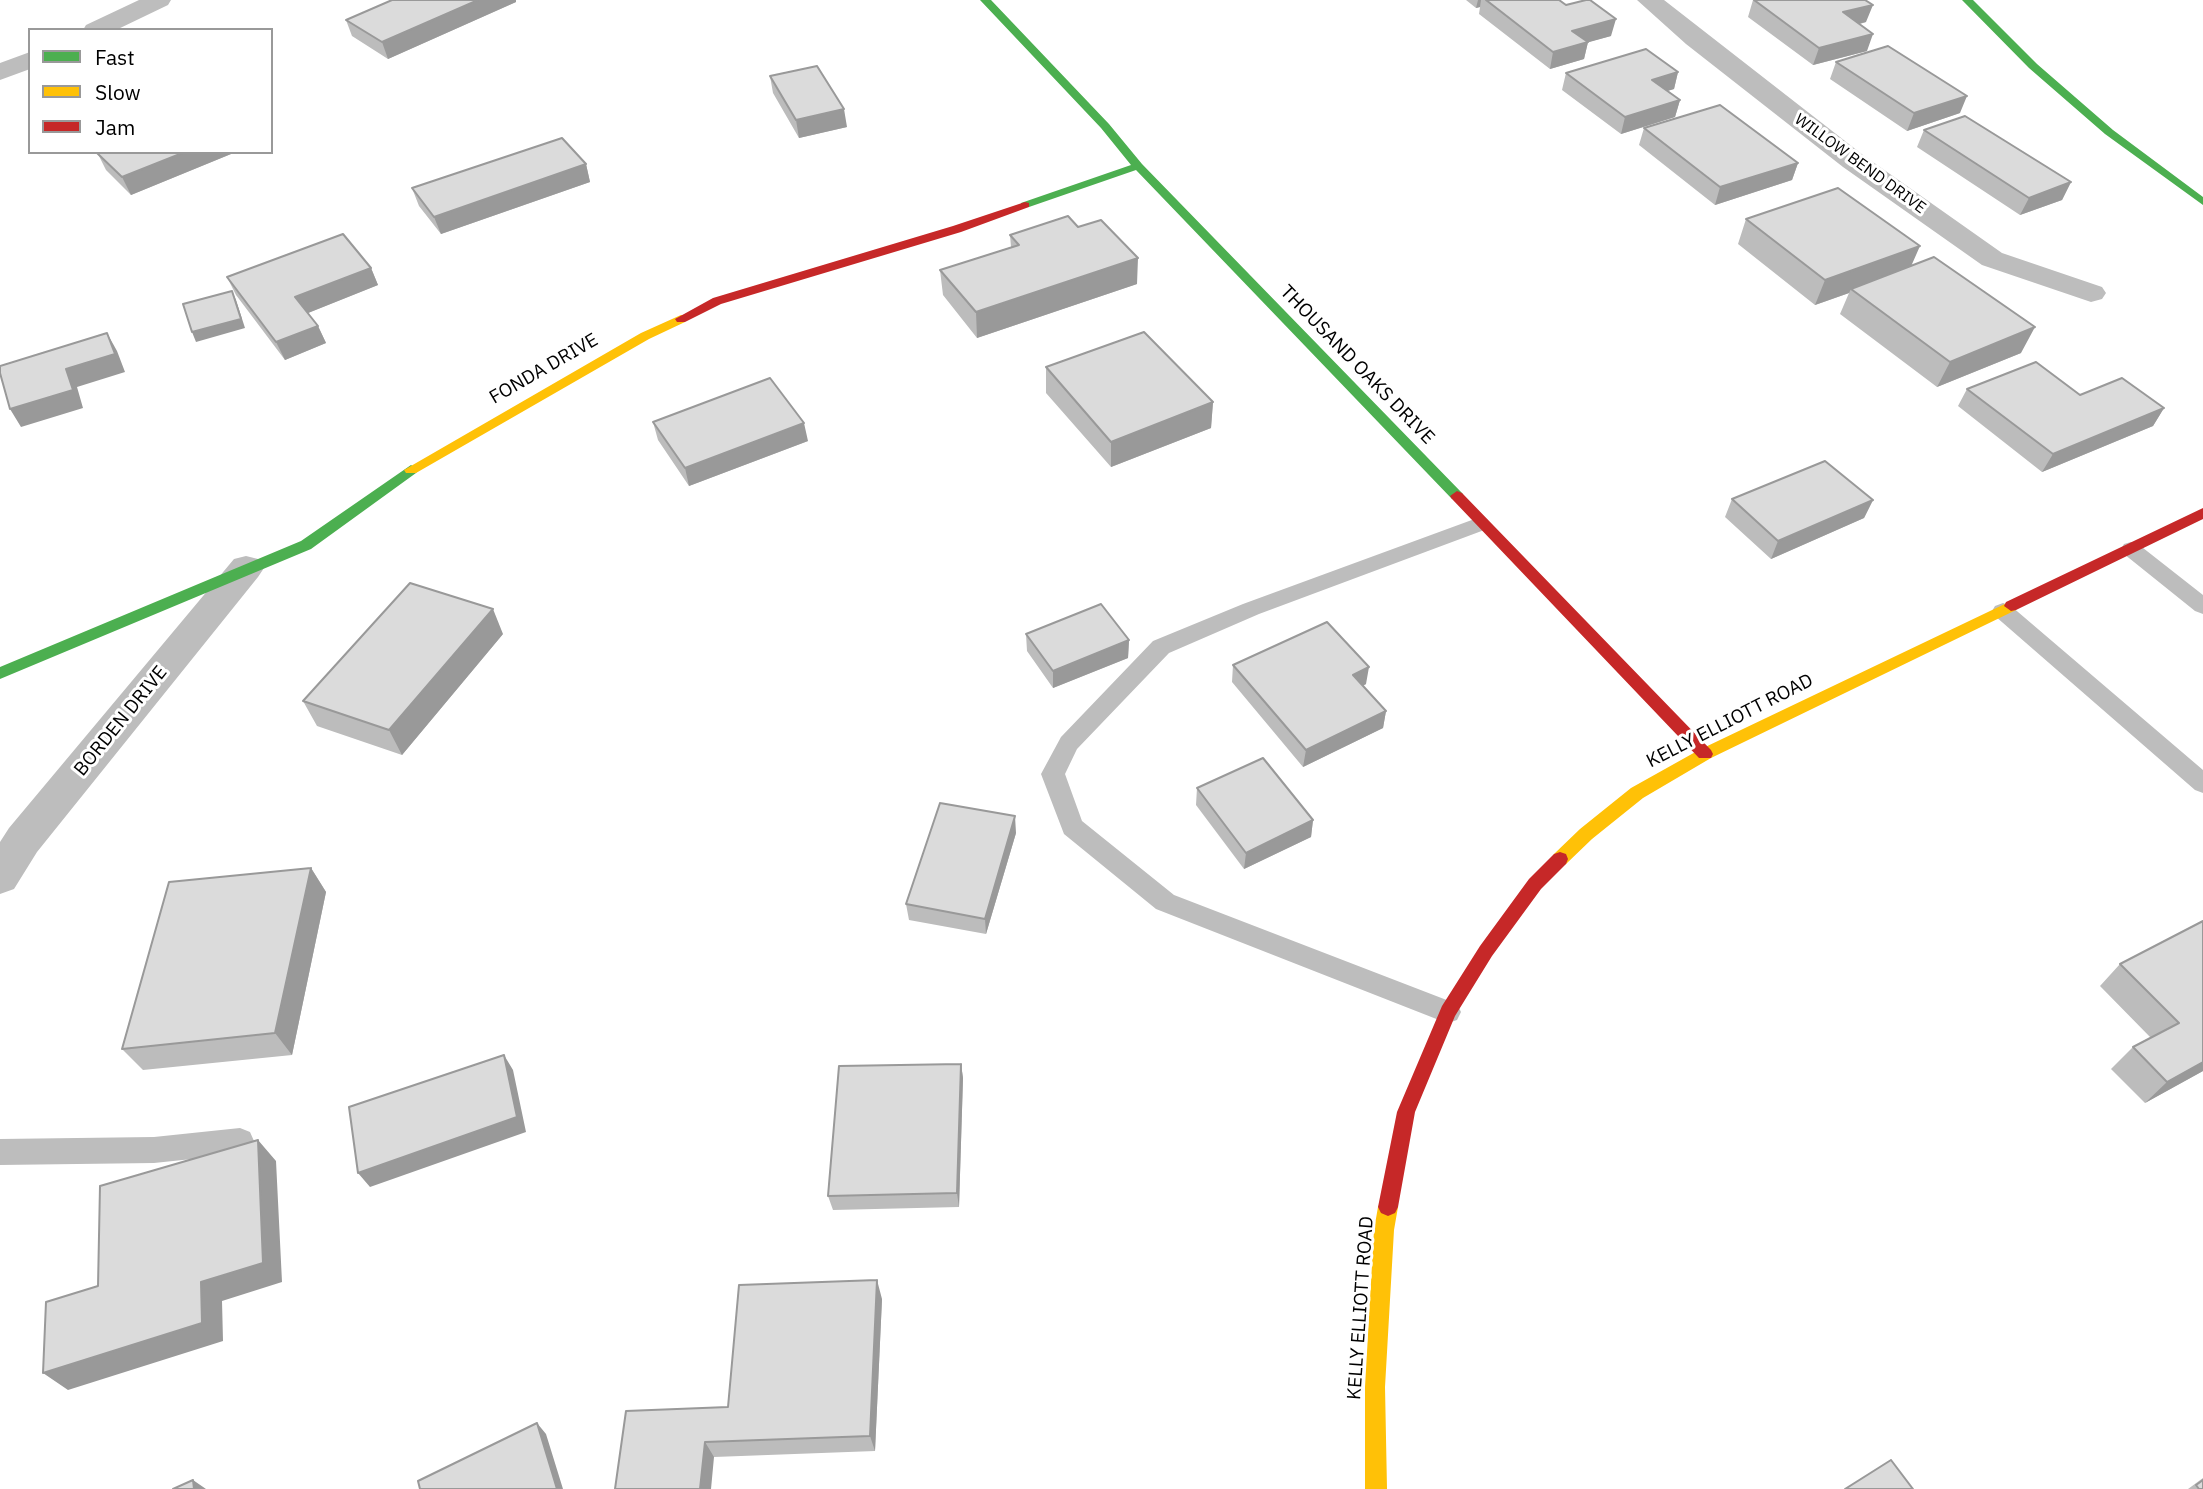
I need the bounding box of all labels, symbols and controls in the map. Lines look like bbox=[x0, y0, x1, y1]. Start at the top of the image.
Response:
legend bbox=[28, 28, 273, 154]
text: Fast bbox=[95, 43, 135, 71]
text: Slow bbox=[95, 78, 141, 106]
street label: WILLOW BEND DRIVE bbox=[1791, 110, 1929, 218]
text: Jam bbox=[95, 113, 135, 141]
street label: THOUSAND OAKS DRIVE bbox=[1275, 281, 1439, 449]
street label: FONDA DRIVE bbox=[486, 329, 602, 409]
street label: BORDEN DRIVE bbox=[70, 661, 172, 781]
street label: KELLY ELLIOTT ROAD bbox=[1643, 669, 1817, 773]
street label: KELLY ELLIOTT ROAD bbox=[1343, 1215, 1379, 1401]

